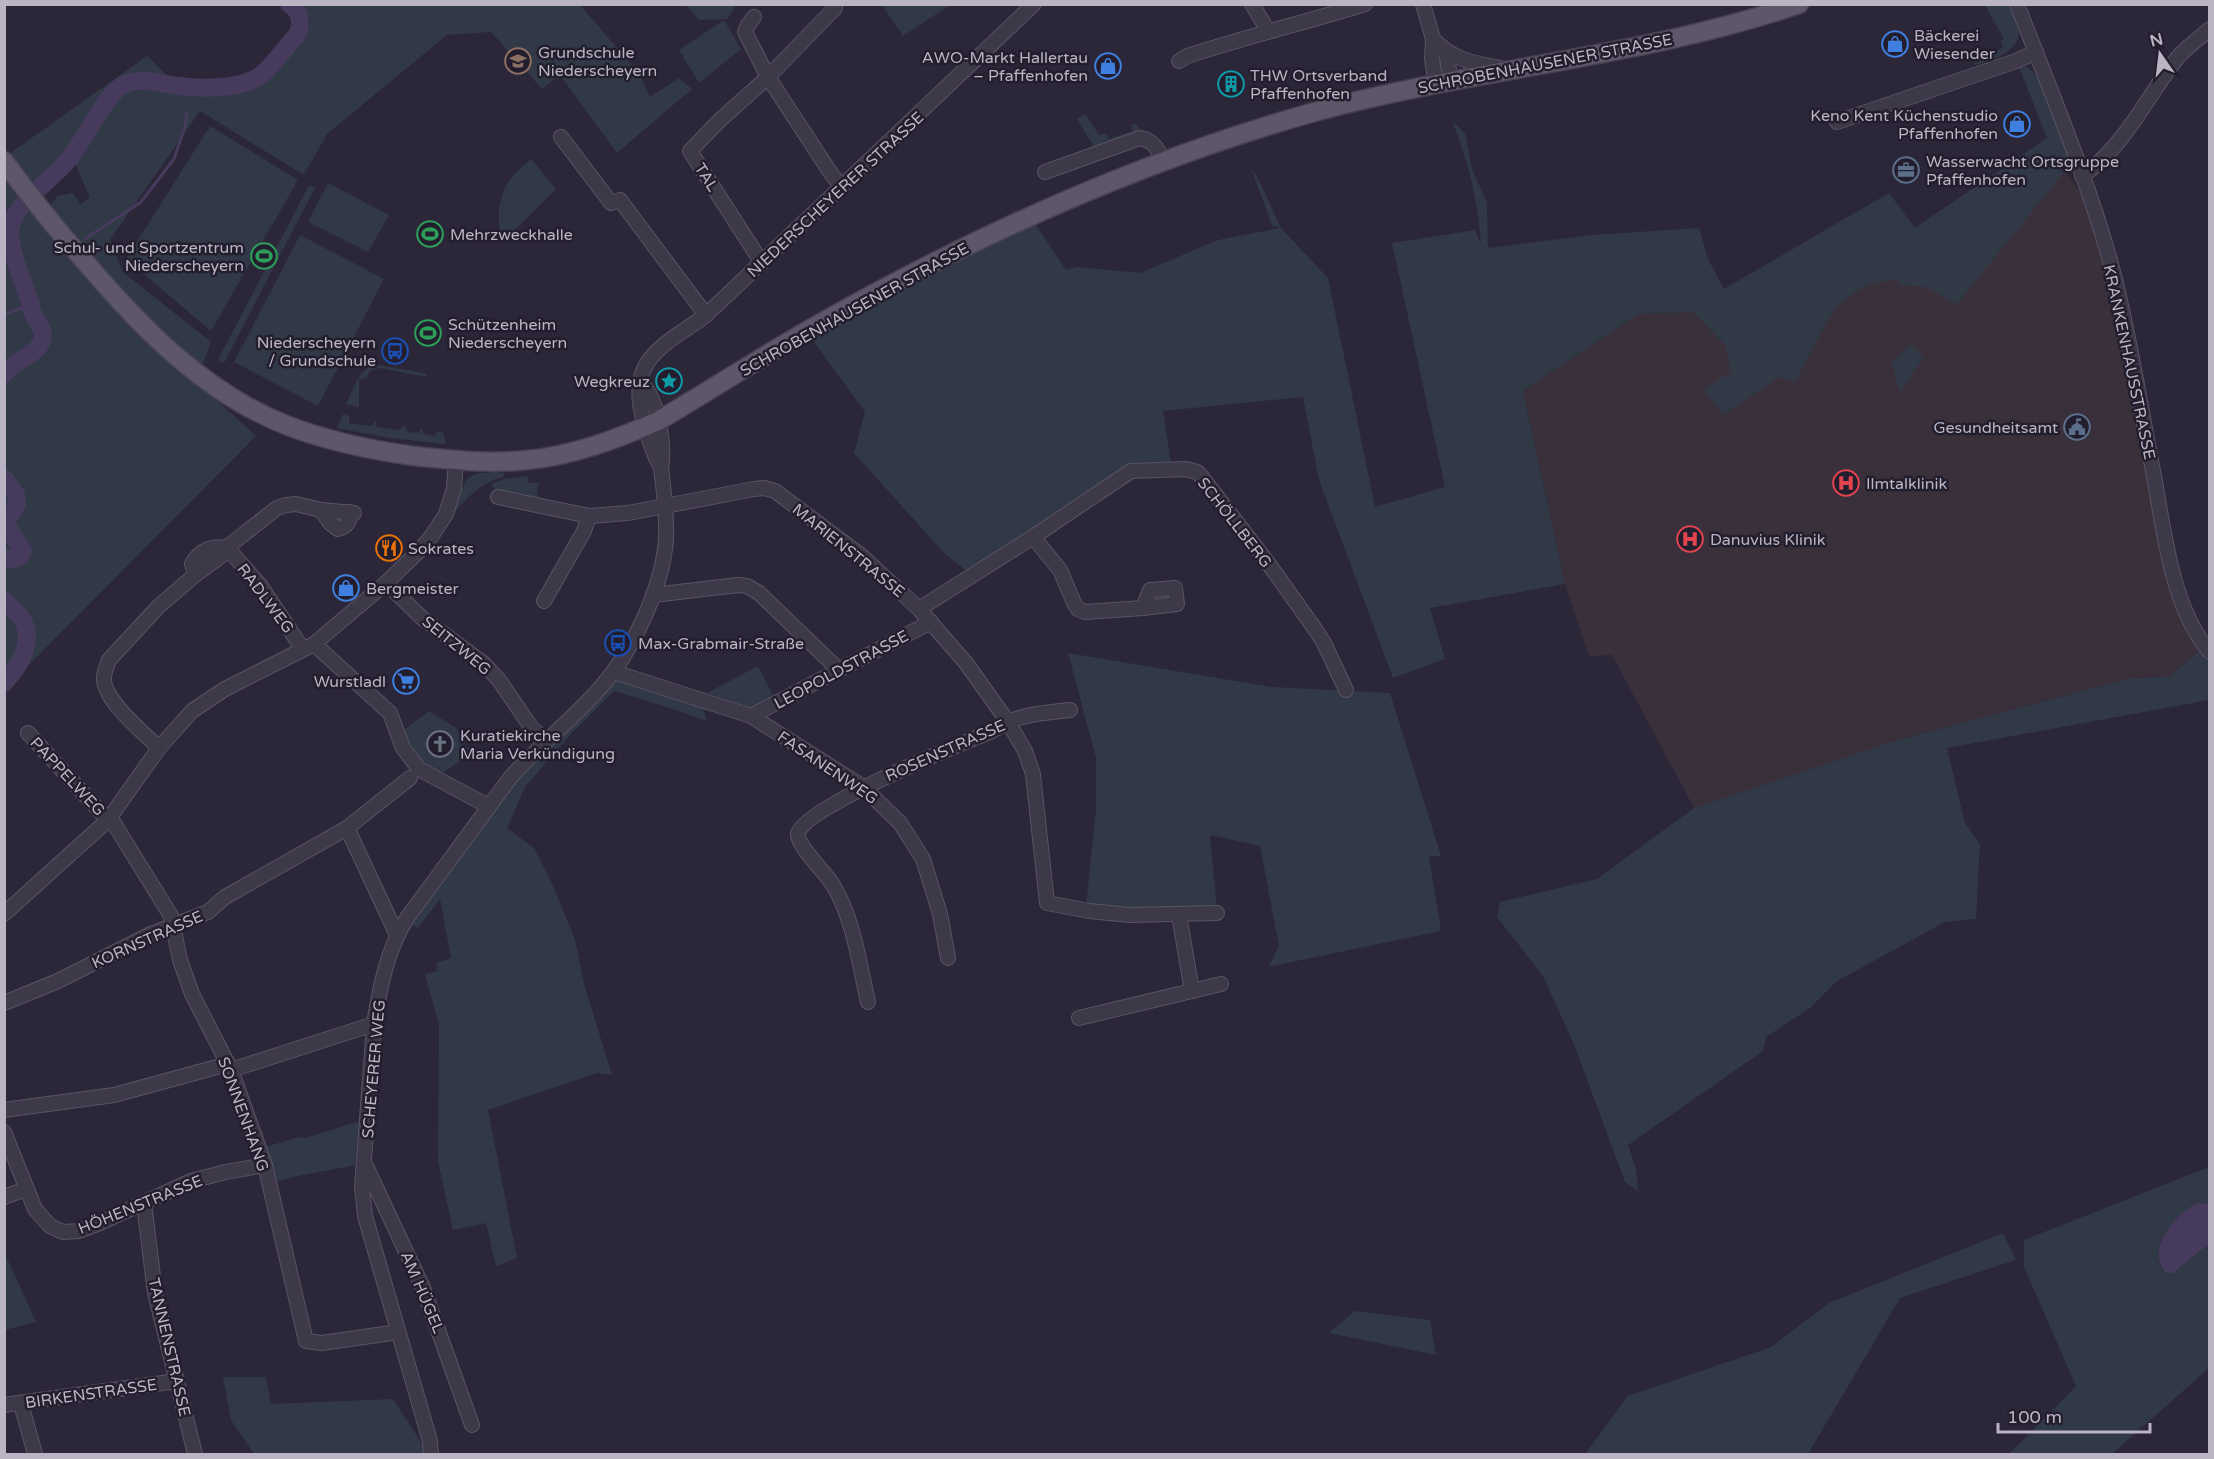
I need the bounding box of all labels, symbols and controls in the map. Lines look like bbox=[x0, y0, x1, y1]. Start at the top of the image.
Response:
north arrow bbox=[2130, 24, 2190, 84]
place label: Bäckerei Wiesender bbox=[1914, 26, 1996, 64]
shop icon: Bäckerei Wiesender bbox=[1880, 29, 1910, 59]
text: N bbox=[2148, 29, 2165, 52]
street label: SCHROBENHAUSENER STRASSE bbox=[1416, 30, 1674, 98]
place label: Grundschule Niederscheyern bbox=[538, 43, 657, 81]
school or university icon: Grundschule Niederscheyern bbox=[503, 46, 533, 76]
place label: AWO-Markt Hallertau – Pfaffenhofen bbox=[922, 48, 1088, 86]
shop icon: AWO-Markt Hallertau – Pfaffenhofen bbox=[1093, 51, 1123, 81]
place label: THW Ortsverband Pfaffenhofen bbox=[1250, 66, 1387, 104]
building icon: THW Ortsverband Pfaffenhofen bbox=[1216, 69, 1246, 99]
place label: Keno Kent Küchenstudio Pfaffenhofen bbox=[1810, 106, 1998, 144]
street label: NIEDERSCHEYERER STRASSE bbox=[743, 108, 928, 282]
shop icon: Keno Kent Küchenstudio Pfaffenhofen bbox=[2002, 109, 2032, 139]
place label: Wasserwacht Ortsgruppe Pfaffenhofen bbox=[1926, 152, 2119, 190]
office icon: Wasserwacht Ortsgruppe Pfaffenhofen bbox=[1891, 155, 1921, 185]
street label: TAL bbox=[690, 160, 723, 196]
sports icon: Mehrzweckhalle bbox=[415, 219, 445, 249]
place label: Mehrzweckhalle bbox=[450, 225, 573, 245]
place label: Schul- und Sportzentrum Niederscheyern bbox=[54, 238, 244, 276]
street label: SCHROBENHAUSENER STRASSE bbox=[737, 239, 972, 381]
sports icon: Schul- und Sportzentrum Niederscheyern bbox=[249, 241, 279, 271]
street label: KRANKENHAUSSTRASSE bbox=[2099, 263, 2159, 461]
place label: Schützenheim Niederscheyern bbox=[448, 315, 567, 353]
sports icon: Schützenheim Niederscheyern bbox=[413, 318, 443, 348]
place label: Niederscheyern / Grundschule bbox=[257, 333, 376, 371]
bus stop icon: Niederscheyern / Grundschule bbox=[380, 336, 410, 366]
place icon: Wegkreuz bbox=[654, 366, 684, 396]
place label: Wegkreuz bbox=[574, 372, 650, 392]
public building icon: Gesundheitsamt bbox=[2062, 412, 2092, 442]
place label: Gesundheitsamt bbox=[1933, 418, 2058, 438]
hospital icon: Ilmtalklinik bbox=[1831, 468, 1861, 498]
street label: SCHÖLLBERG bbox=[1193, 473, 1276, 572]
place label: Ilmtalklinik bbox=[1866, 474, 1947, 494]
street label: MARIENSTRASSE bbox=[788, 499, 909, 602]
hospital icon: Danuvius Klinik bbox=[1675, 524, 1705, 554]
place label: Danuvius Klinik bbox=[1710, 530, 1826, 550]
restaurant icon: Sokrates bbox=[374, 533, 404, 563]
place label: Sokrates bbox=[408, 539, 474, 559]
street label: RADLWEG bbox=[232, 560, 298, 637]
shop icon: Bergmeister bbox=[331, 573, 361, 603]
place label: Bergmeister bbox=[366, 579, 459, 599]
street label: SEITZWEG bbox=[418, 612, 495, 680]
street label: LEOPOLDSTRASSE bbox=[771, 626, 912, 714]
bus stop icon: Max-Grabmair-Straße bbox=[603, 628, 633, 658]
place label: Max-Grabmair-Straße bbox=[638, 634, 804, 654]
supermarket icon: Wurstladl bbox=[391, 666, 421, 696]
place label: Wurstladl bbox=[314, 672, 386, 692]
street label: ROSENSTRASSE bbox=[882, 715, 1009, 786]
place label: Kuratiekirche Maria Verkündigung bbox=[460, 726, 615, 764]
street label: FASANENWEG bbox=[773, 727, 881, 809]
church icon: Kuratiekirche Maria Verkündigung bbox=[425, 729, 455, 759]
street label: PAPPELWEG bbox=[26, 733, 109, 820]
street label: KORNSTRASSE bbox=[89, 906, 206, 973]
street label: SCHEYERER WEG bbox=[358, 999, 390, 1139]
street label: SONNENHANG bbox=[213, 1054, 273, 1174]
street label: HÖHENSTRASSE bbox=[75, 1171, 206, 1239]
street label: AM HÜGEL bbox=[396, 1248, 448, 1336]
street label: TANNENSTRASSE bbox=[143, 1276, 195, 1419]
street label: BIRKENSTRASSE bbox=[24, 1375, 158, 1413]
scale bar bbox=[1998, 1396, 2150, 1434]
text: 100 m bbox=[2007, 1406, 2062, 1428]

